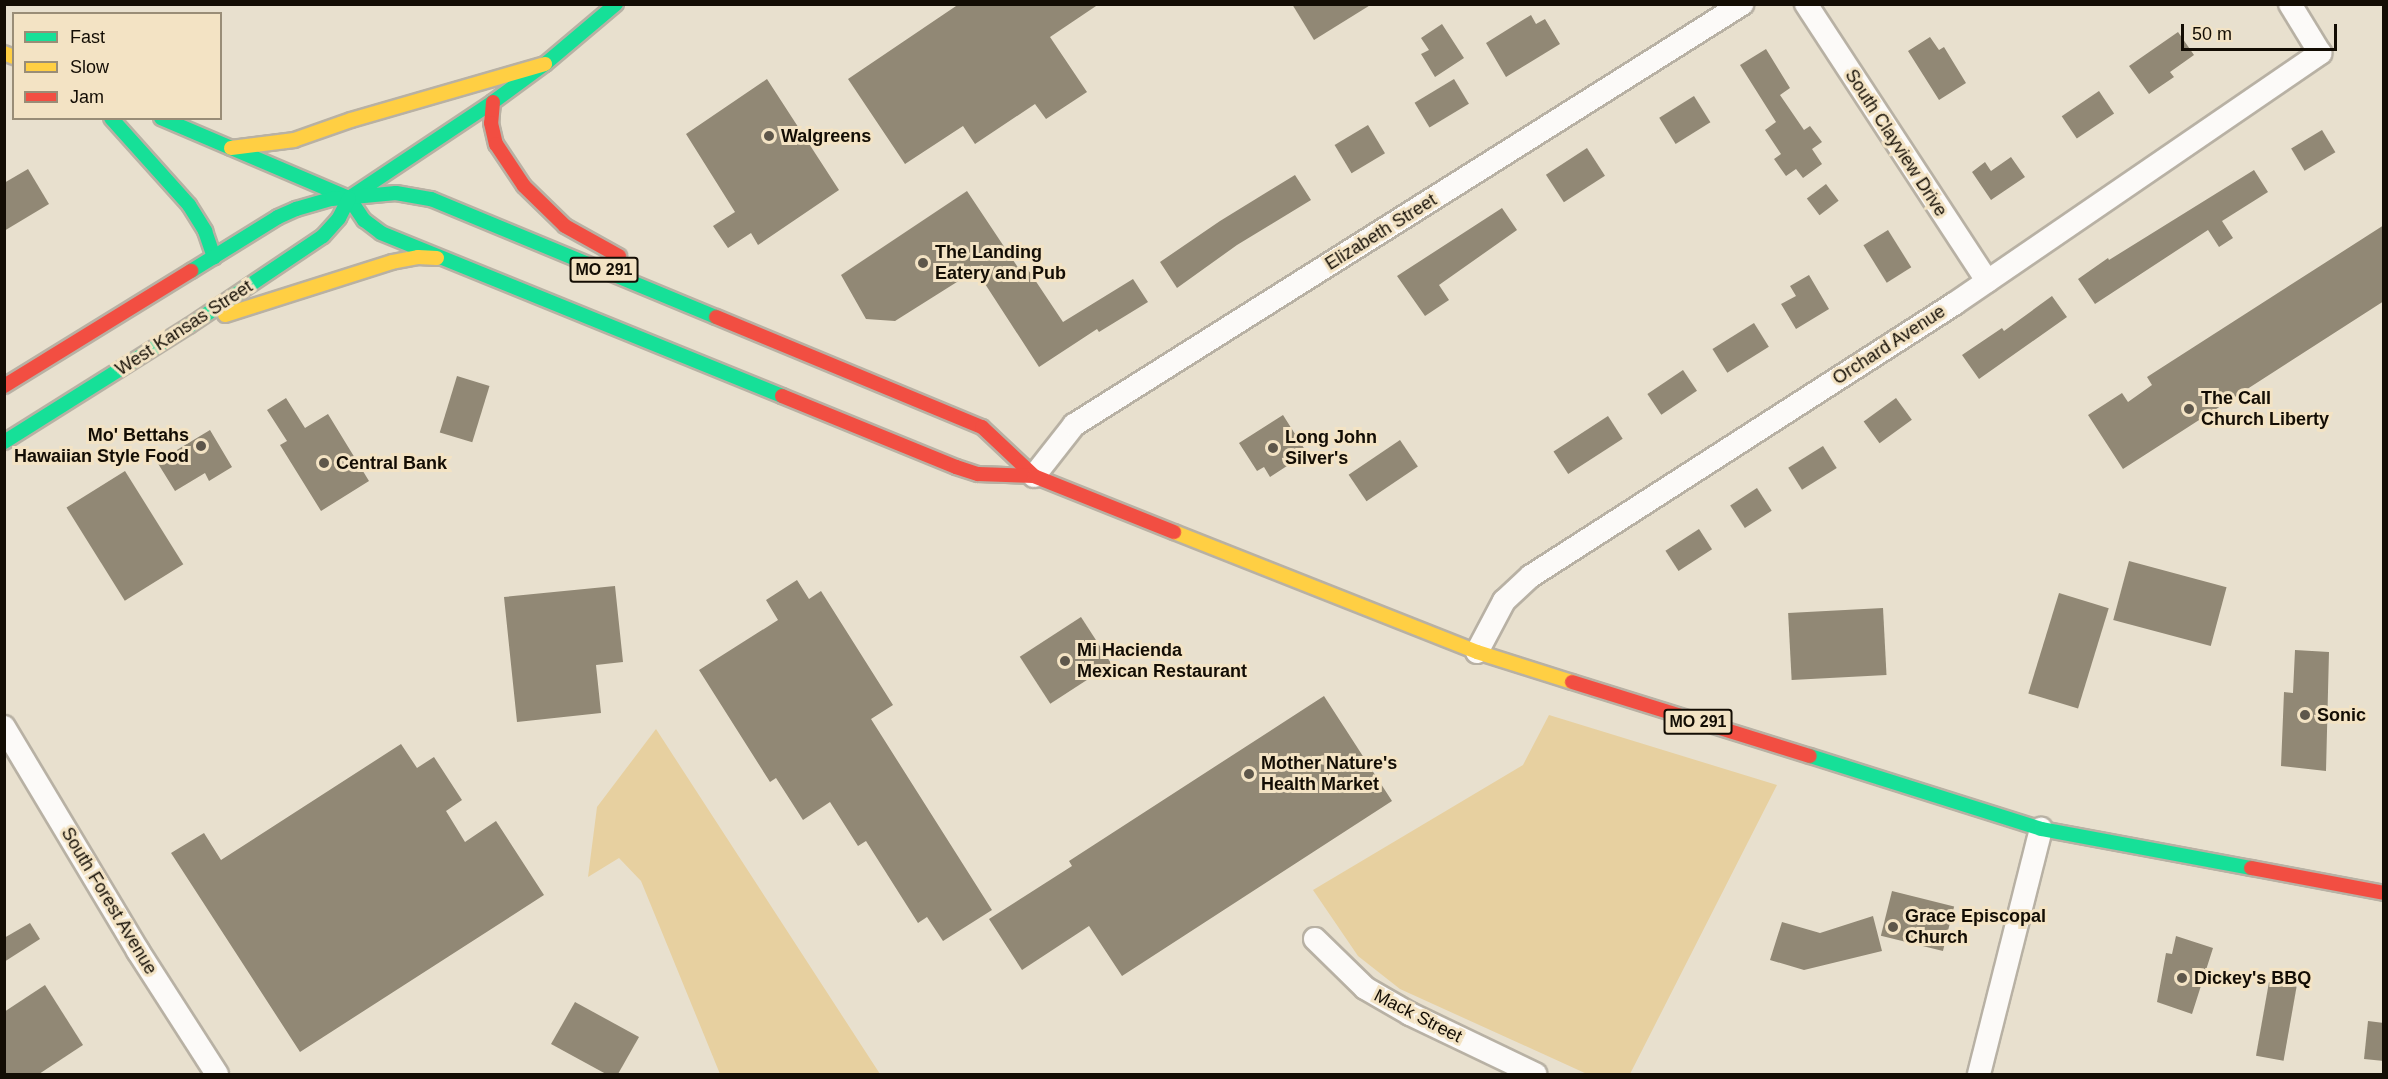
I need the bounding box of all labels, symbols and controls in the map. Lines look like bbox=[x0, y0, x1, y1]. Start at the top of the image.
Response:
legend bbox=[12, 12, 222, 120]
scale bar bbox=[2184, 12, 2340, 50]
text: 50 m bbox=[2192, 24, 2232, 44]
text: Fast bbox=[70, 27, 105, 47]
text: Slow bbox=[70, 57, 109, 77]
street label: South Clayview Drive bbox=[1840, 65, 1952, 221]
text: Jam bbox=[70, 87, 104, 107]
place label: Walgreens bbox=[781, 125, 871, 147]
marker: Walgreens bbox=[762, 129, 776, 143]
street label: Elizabeth Street bbox=[1321, 189, 1441, 275]
place label: The Landing Eatery and Pub bbox=[935, 242, 1066, 284]
marker: The Landing Eatery and Pub bbox=[916, 256, 930, 270]
road number: MO 291 bbox=[570, 257, 638, 283]
street label: West Kansas Street bbox=[112, 276, 256, 380]
street label: Orchard Avenue bbox=[1828, 300, 1950, 390]
place label: The Call Church Liberty bbox=[2201, 388, 2329, 430]
marker: The Call Church Liberty bbox=[2182, 402, 2196, 416]
place label: Mo' Bettahs Hawaiian Style Food bbox=[14, 425, 189, 468]
place label: Long John Silver's bbox=[1285, 427, 1377, 470]
marker: Mo' Bettahs Hawaiian Style Food bbox=[194, 439, 208, 453]
marker: Long John Silver's bbox=[1266, 441, 1280, 455]
place label: Central Bank bbox=[336, 452, 447, 474]
marker: Central Bank bbox=[317, 456, 331, 470]
place label: Mi Hacienda Mexican Restaurant bbox=[1077, 640, 1247, 682]
marker: Mi Hacienda Mexican Restaurant bbox=[1058, 654, 1072, 668]
place label: Sonic bbox=[2317, 704, 2366, 726]
marker: Sonic bbox=[2298, 708, 2312, 722]
road number: MO 291 bbox=[1664, 709, 1732, 735]
place label: Mother Nature's Health Market bbox=[1261, 753, 1397, 795]
marker: Mother Nature's Health Market bbox=[1242, 767, 1256, 781]
street label: South Forest Avenue bbox=[56, 823, 162, 979]
place label: Grace Episcopal Church bbox=[1905, 906, 2046, 948]
marker: Grace Episcopal Church bbox=[1886, 920, 1900, 934]
place label: Dickey's BBQ bbox=[2194, 967, 2311, 989]
marker: Dickey's BBQ bbox=[2175, 971, 2189, 985]
street label: Mack Street bbox=[1370, 985, 1466, 1047]

